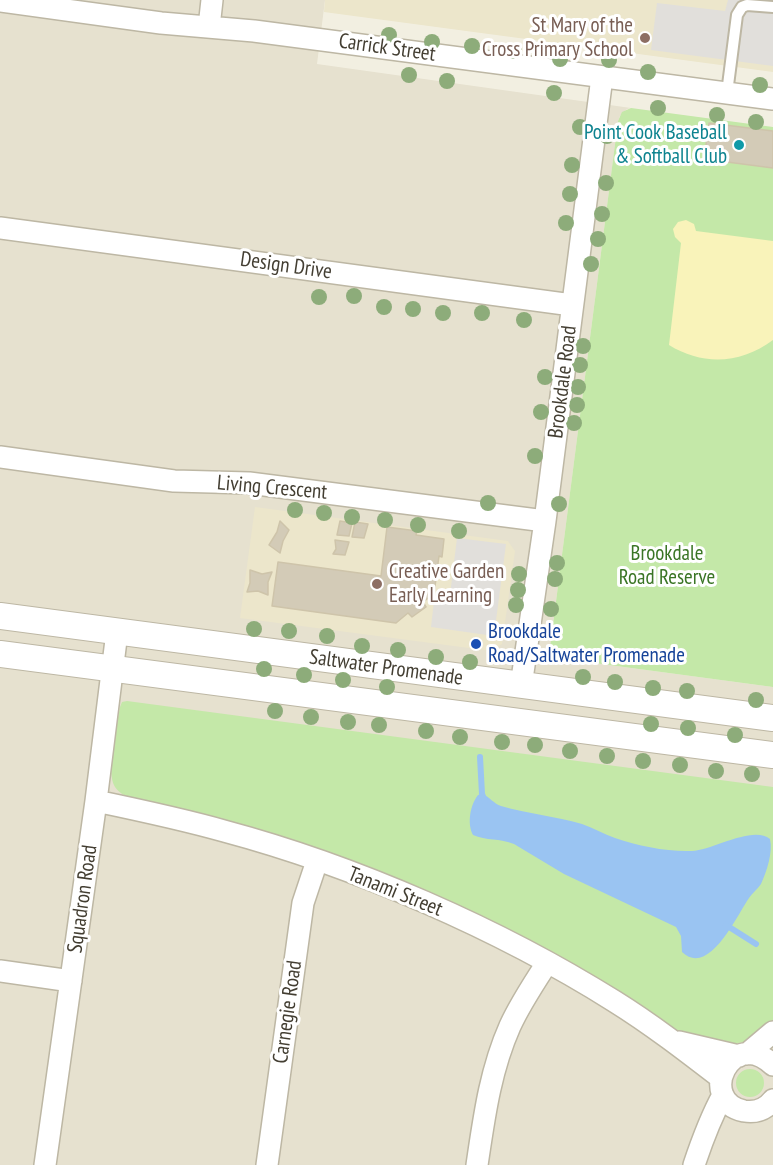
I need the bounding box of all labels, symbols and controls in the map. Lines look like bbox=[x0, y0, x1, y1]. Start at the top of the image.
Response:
place label: St Mary of the Cross Primary School bbox=[482, 13, 633, 63]
street label: Carrick Street bbox=[337, 29, 437, 67]
marker: St Mary of the Cross Primary School bbox=[638, 31, 652, 45]
place label: Point Cook Baseball & Softball Club bbox=[584, 120, 727, 170]
marker: Point Cook Baseball & Softball Club bbox=[732, 138, 746, 152]
street label: Design Drive bbox=[239, 247, 333, 285]
street label: Brookdale Road bbox=[544, 324, 582, 440]
street label: Living Crescent bbox=[216, 471, 328, 505]
park label: Brookdale Road Reserve bbox=[619, 541, 715, 591]
place label: Creative Garden Early Learning bbox=[389, 559, 504, 609]
marker: Creative Garden Early Learning bbox=[370, 577, 384, 591]
place label: Brookdale Road/Saltwater Promenade bbox=[488, 619, 685, 669]
marker: Brookdale Road/Saltwater Promenade bbox=[469, 637, 483, 651]
street label: Saltwater Promenade bbox=[308, 645, 464, 691]
street label: Squadron Road bbox=[63, 843, 103, 955]
street label: Tanami Street bbox=[344, 862, 446, 922]
street label: Carnegie Road bbox=[268, 959, 308, 1065]

